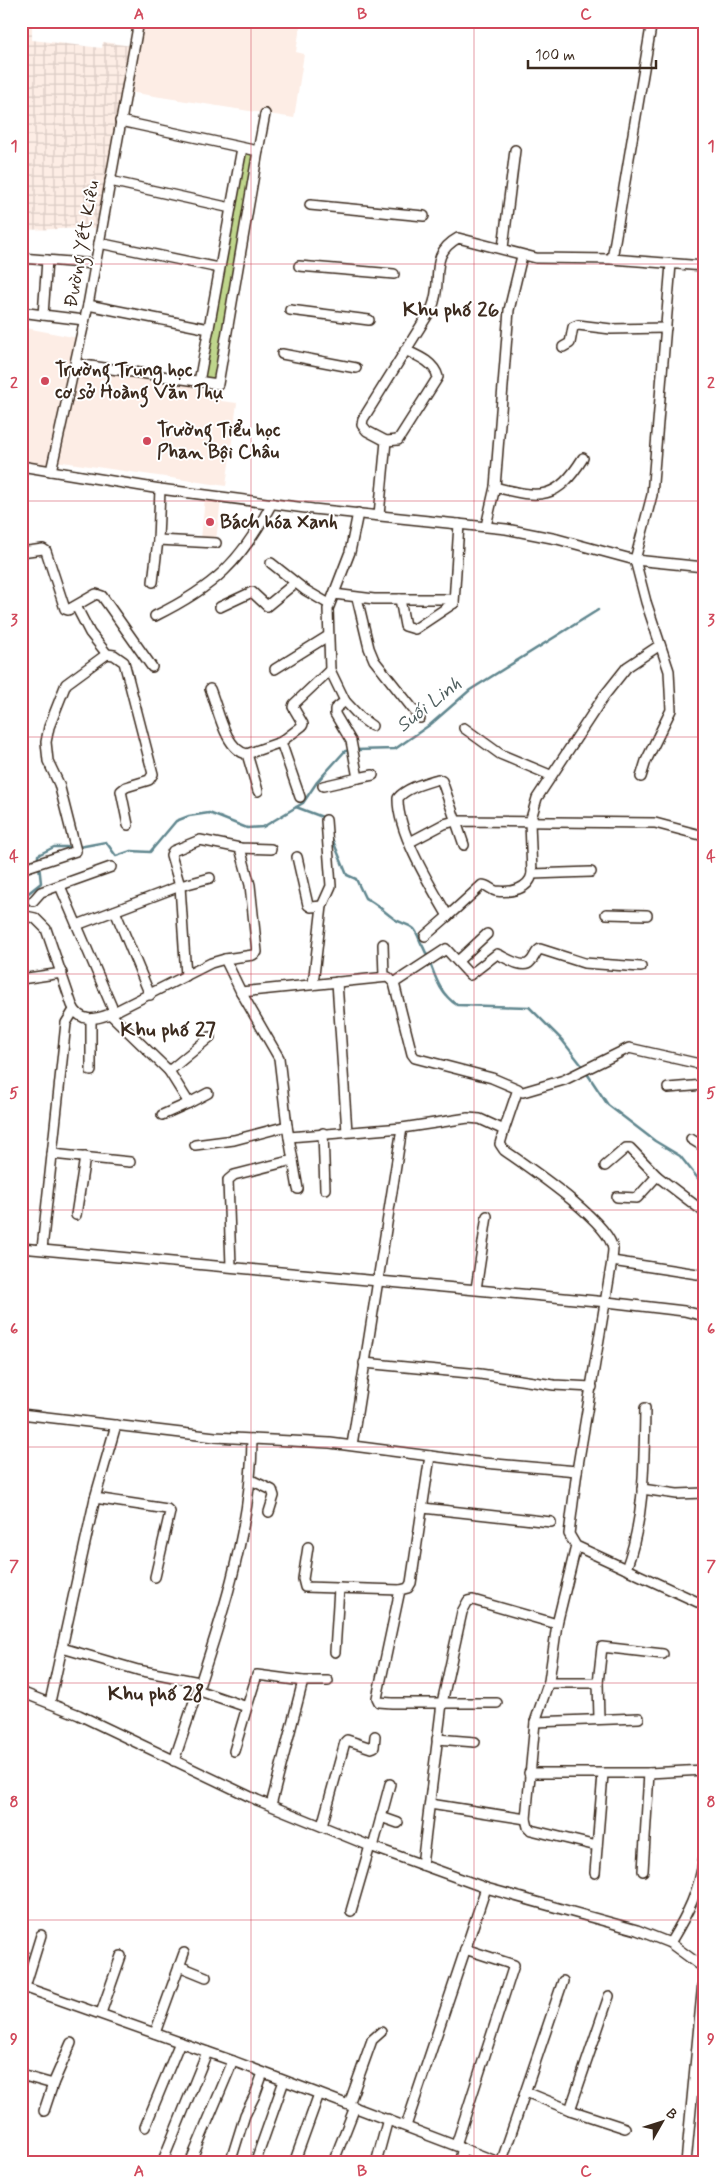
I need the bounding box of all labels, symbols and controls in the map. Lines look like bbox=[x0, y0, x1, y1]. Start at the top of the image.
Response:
text: A bbox=[134, 4, 144, 25]
text: B bbox=[357, 4, 367, 25]
text: C bbox=[580, 4, 592, 25]
scale bar bbox=[528, 38, 655, 70]
text: 100 m bbox=[535, 46, 575, 66]
text: 1 bbox=[10, 136, 18, 157]
text: 1 bbox=[707, 136, 715, 157]
street label: Đường Yết Kiêu bbox=[59, 178, 108, 310]
district label: Khu phố 26 bbox=[403, 296, 500, 324]
place label: Trường Trung học cơ sở Hoàng Văn Thụ bbox=[55, 358, 224, 408]
text: 2 bbox=[10, 373, 18, 394]
text: 2 bbox=[707, 373, 715, 394]
marker: Trường Trung học cơ sở Hoàng Văn Thụ bbox=[39, 375, 51, 387]
place label: Trường Tiểu học Phan Bội Châu bbox=[157, 418, 281, 465]
marker: Trường Tiểu học Phan Bội Châu bbox=[141, 435, 153, 447]
place label: Bách hóa Xanh bbox=[220, 510, 338, 535]
marker: Bách hóa Xanh bbox=[204, 516, 216, 528]
text: 3 bbox=[10, 610, 18, 631]
text: 3 bbox=[707, 610, 715, 631]
water label: Suối Linh bbox=[391, 671, 467, 739]
text: 4 bbox=[9, 846, 19, 867]
text: 4 bbox=[706, 846, 716, 867]
district label: Khu phố 27 bbox=[120, 1016, 216, 1044]
text: 5 bbox=[9, 1083, 19, 1104]
text: 5 bbox=[706, 1083, 716, 1104]
text: 6 bbox=[10, 1319, 18, 1340]
text: 6 bbox=[707, 1319, 715, 1340]
text: 7 bbox=[9, 1556, 19, 1577]
text: 7 bbox=[706, 1556, 716, 1577]
district label: Khu phố 28 bbox=[108, 1680, 204, 1708]
text: 8 bbox=[9, 1792, 19, 1813]
text: 8 bbox=[706, 1792, 716, 1813]
text: 9 bbox=[10, 2029, 18, 2050]
text: 9 bbox=[707, 2029, 715, 2050]
north arrow bbox=[638, 2096, 688, 2146]
text: B bbox=[662, 2105, 681, 2124]
text: A bbox=[134, 2161, 144, 2182]
text: B bbox=[357, 2161, 367, 2182]
text: C bbox=[580, 2161, 592, 2182]

